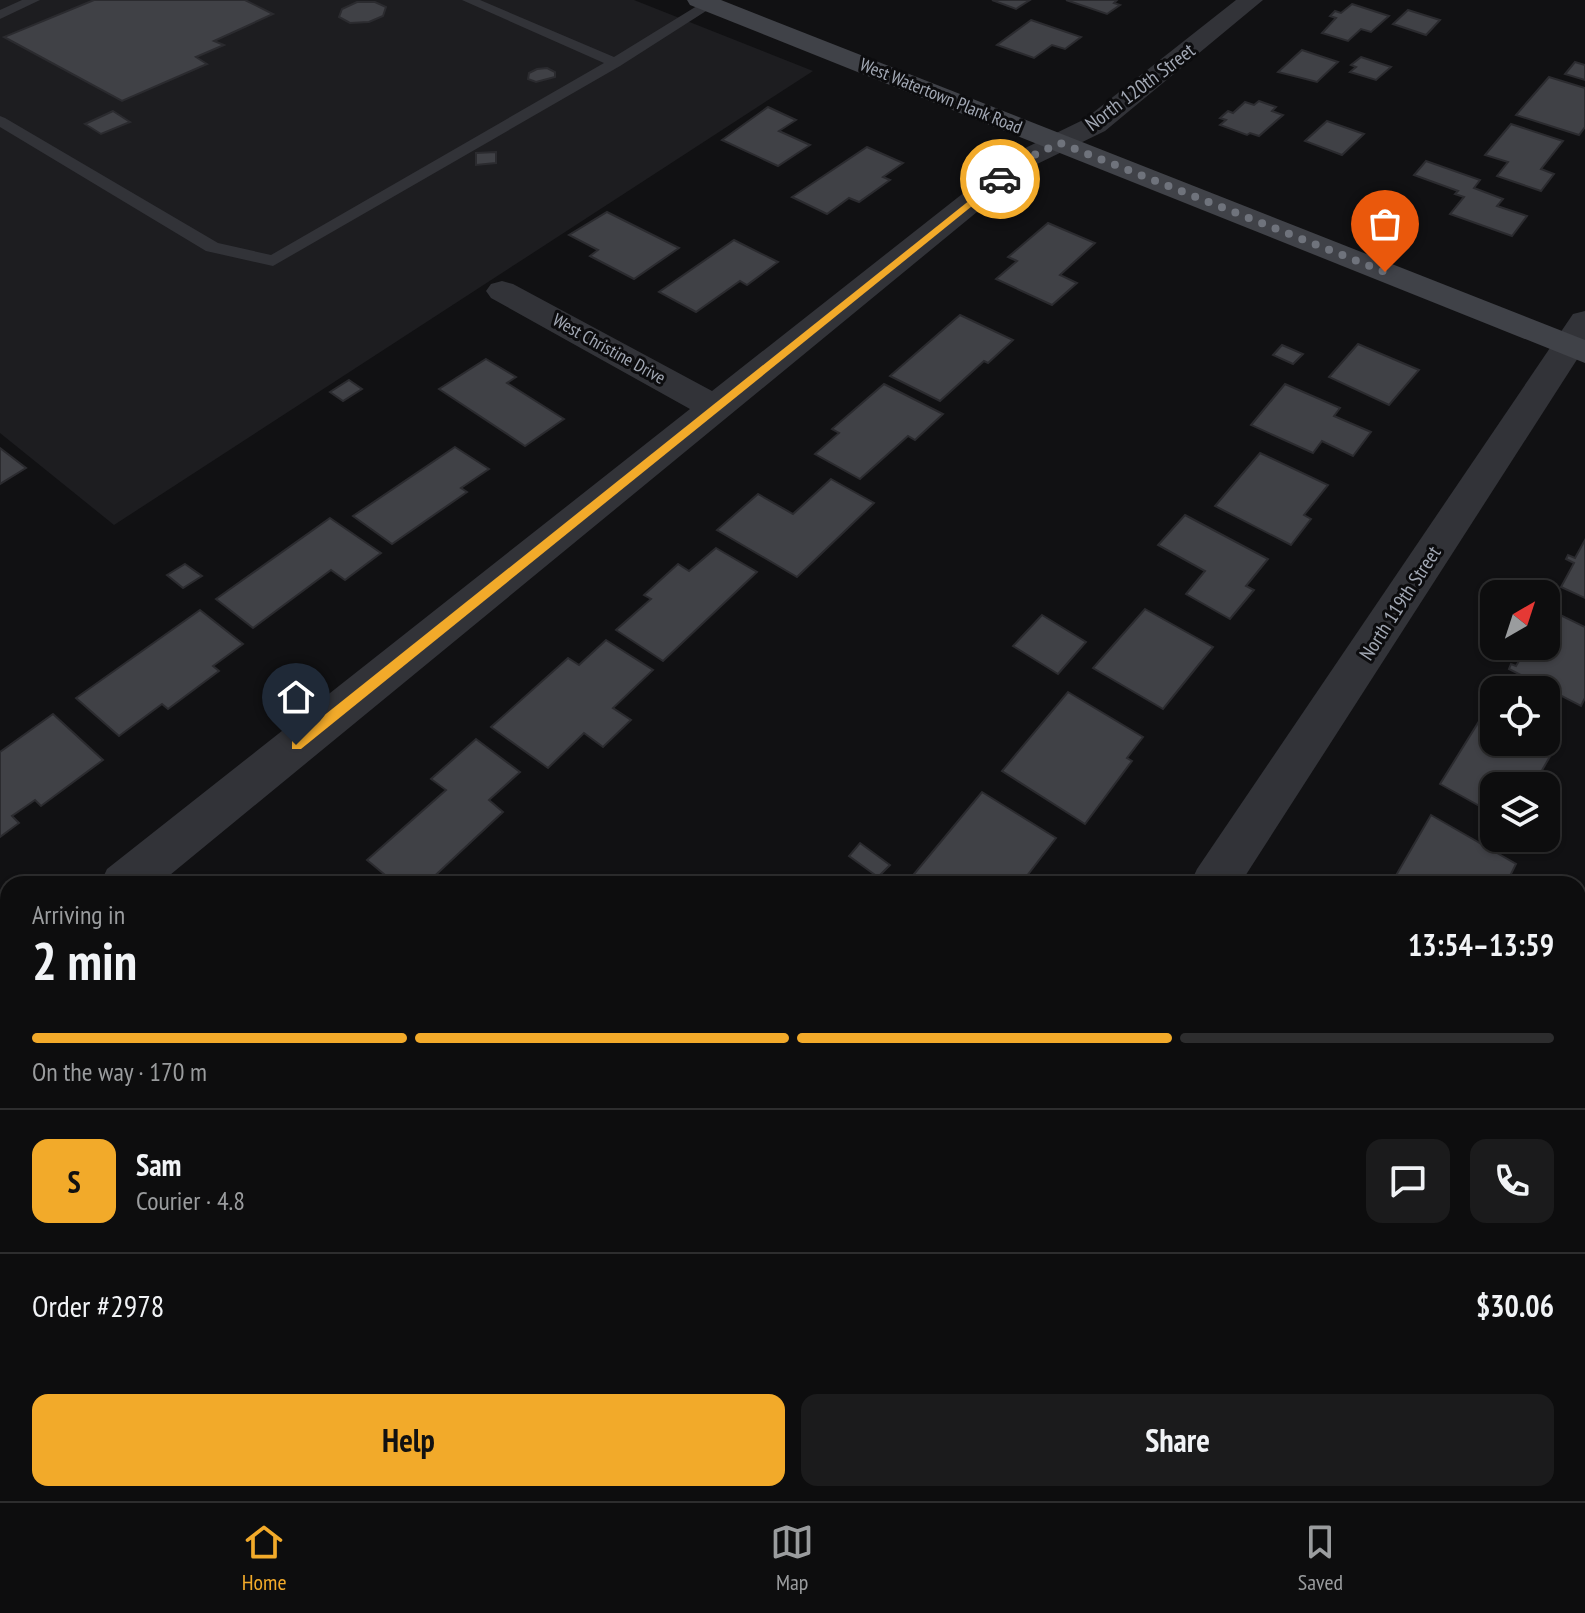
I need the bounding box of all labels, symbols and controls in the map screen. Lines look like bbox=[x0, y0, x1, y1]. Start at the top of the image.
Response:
street label: North 120th Street bbox=[1080, 37, 1200, 137]
street label: West Watertown Plank Road bbox=[857, 52, 1026, 139]
courier bbox=[960, 139, 1040, 219]
icon: car bbox=[978, 157, 1022, 201]
pin bbox=[1351, 190, 1419, 272]
icon: bag bbox=[1363, 202, 1407, 246]
street label: West Christine Drive bbox=[549, 308, 670, 389]
street label: North 119th Street bbox=[1353, 541, 1447, 665]
north arrow bbox=[1480, 580, 1560, 660]
map controls bbox=[1480, 580, 1560, 852]
pin bbox=[262, 663, 330, 745]
icon: home bbox=[274, 675, 318, 719]
button: locate bbox=[1480, 676, 1560, 756]
button: layers bbox=[1480, 772, 1560, 852]
text: Arriving in bbox=[32, 898, 125, 931]
text: 13:54–13:59 bbox=[1408, 925, 1554, 964]
text: 2 min bbox=[32, 927, 137, 994]
text: On the way · 170 m bbox=[32, 1055, 207, 1088]
button: chat bbox=[1366, 1139, 1450, 1223]
button: phone bbox=[1470, 1139, 1554, 1223]
text: Sam bbox=[136, 1145, 181, 1184]
text: S bbox=[67, 1162, 81, 1201]
text: Courier · 4.8 bbox=[136, 1184, 245, 1217]
text: Order #2978 bbox=[32, 1286, 164, 1325]
text: $30.06 bbox=[1476, 1286, 1554, 1325]
button: Help bbox=[32, 1394, 785, 1486]
button: Share bbox=[801, 1394, 1554, 1486]
tab: Home bbox=[242, 1520, 287, 1596]
tab: Map bbox=[770, 1520, 814, 1596]
tab: Saved bbox=[1298, 1520, 1343, 1596]

